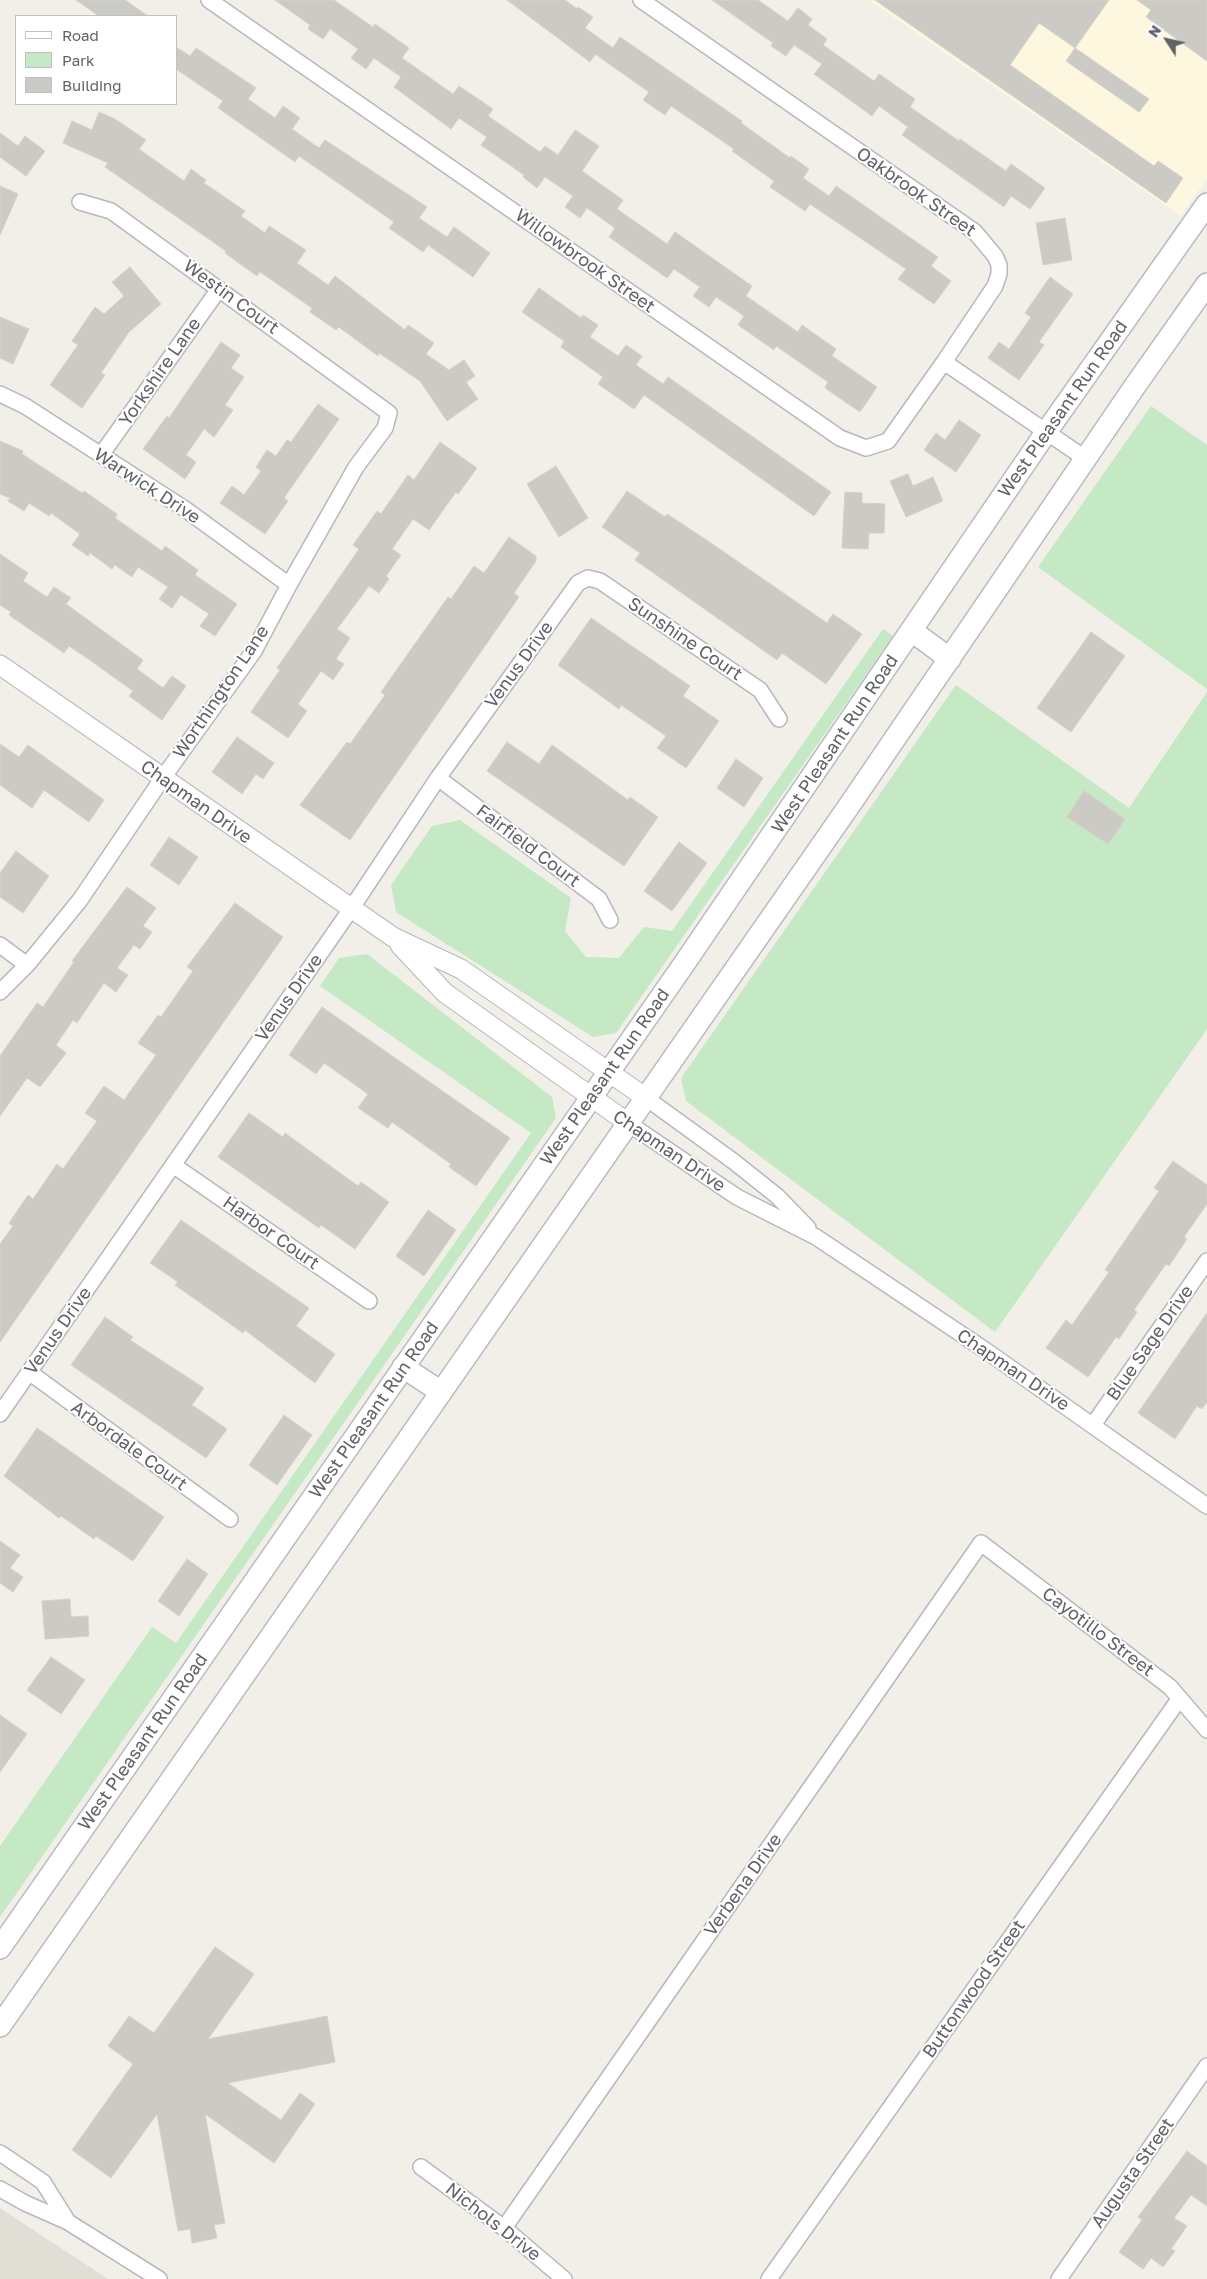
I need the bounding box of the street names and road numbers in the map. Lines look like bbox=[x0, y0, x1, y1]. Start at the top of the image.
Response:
street label: Oakbrook Street bbox=[852, 143, 980, 241]
street label: Willowbrook Street bbox=[511, 205, 659, 317]
street label: Westin Court bbox=[179, 255, 283, 339]
street label: Yorkshire Lane bbox=[115, 314, 205, 430]
street label: West Pleasant Run Road bbox=[994, 316, 1132, 502]
street label: Warwick Drive bbox=[90, 444, 204, 528]
street label: Sunshine Court bbox=[624, 593, 746, 685]
street label: Venus Drive bbox=[480, 617, 558, 713]
street label: Worthington Lane bbox=[169, 621, 273, 763]
street label: West Pleasant Run Road bbox=[767, 651, 903, 837]
street label: Chapman Drive bbox=[136, 756, 256, 848]
street label: Fairfield Court bbox=[472, 800, 584, 892]
street label: Venus Drive bbox=[251, 950, 327, 1046]
street label: West Pleasant Run Road bbox=[536, 984, 674, 1170]
street label: Chapman Drive bbox=[609, 1105, 729, 1197]
street label: Harbor Court bbox=[219, 1192, 323, 1274]
street label: Blue Sage Drive bbox=[1102, 1281, 1198, 1405]
street label: Venus Drive bbox=[20, 1283, 96, 1379]
street label: West Pleasant Run Road bbox=[305, 1317, 443, 1503]
street label: Chapman Drive bbox=[953, 1324, 1073, 1416]
street label: Arbordale Court bbox=[67, 1397, 191, 1495]
street label: Cayotillo Street bbox=[1038, 1583, 1158, 1681]
street label: West Pleasant Run Road bbox=[74, 1649, 212, 1835]
street label: Verbena Drive bbox=[700, 1830, 786, 1940]
street label: Buttonwood Street bbox=[918, 1916, 1030, 2062]
street label: Augusta Street bbox=[1087, 2114, 1179, 2232]
street label: Nichols Drive bbox=[441, 2178, 545, 2266]

